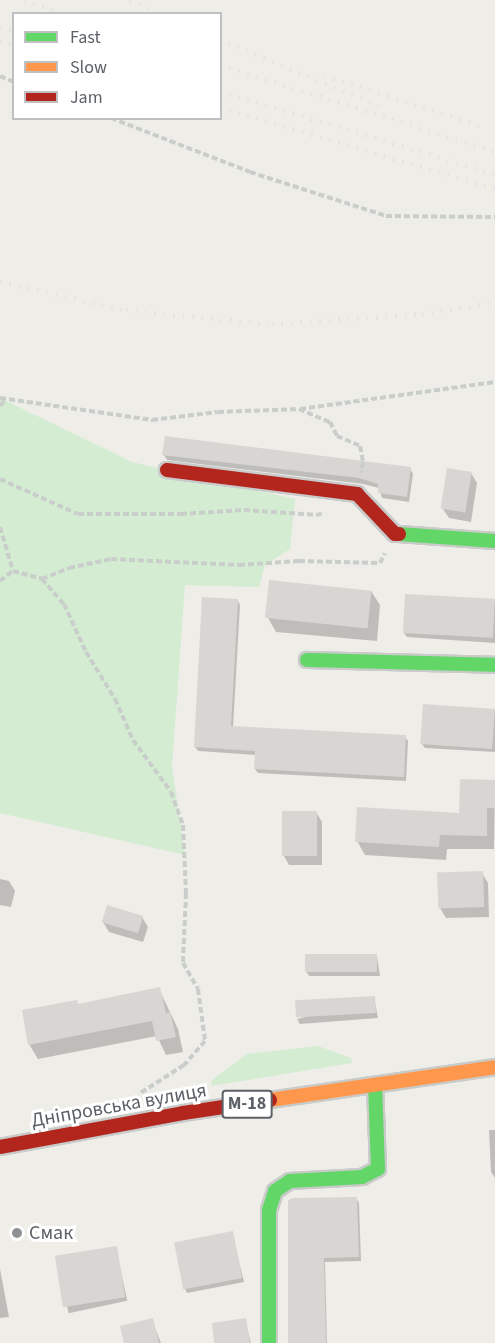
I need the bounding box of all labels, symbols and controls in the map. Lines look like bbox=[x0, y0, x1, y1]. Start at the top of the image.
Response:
legend bbox=[12, 12, 222, 120]
text: Fast bbox=[70, 25, 101, 50]
text: Slow bbox=[70, 55, 107, 80]
text: Jam bbox=[70, 85, 103, 110]
street label: Дніпровська вулиця bbox=[29, 1079, 209, 1133]
road number: М-18 bbox=[222, 1089, 272, 1119]
place label: Смак bbox=[29, 1221, 73, 1245]
marker: Смак bbox=[10, 1226, 24, 1240]

